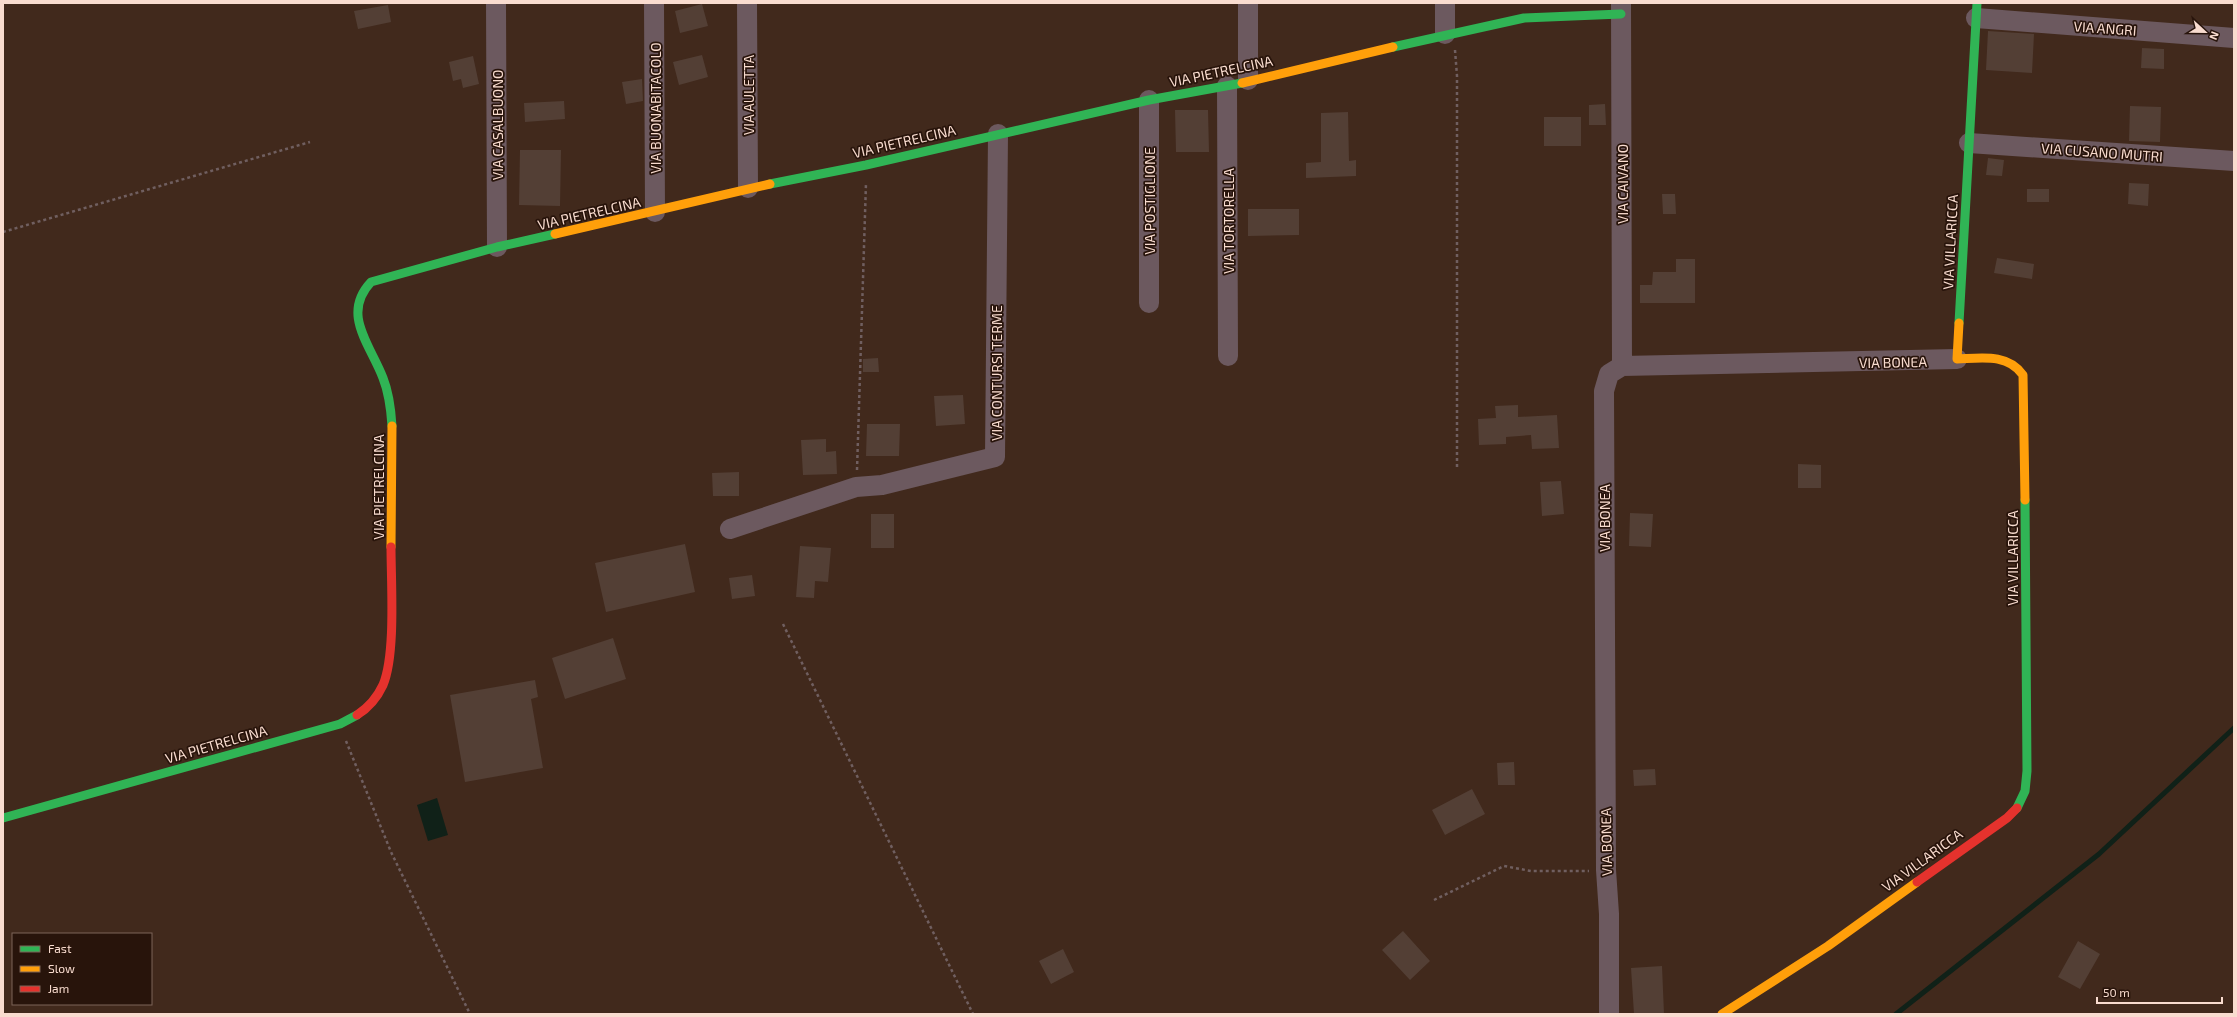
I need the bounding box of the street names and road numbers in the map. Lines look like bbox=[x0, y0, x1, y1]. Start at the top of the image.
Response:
street label: VIA ANGRI bbox=[2073, 17, 2137, 39]
street label: VIA BUONABITACOLO bbox=[647, 42, 664, 174]
street label: VIA PIETRELCINA bbox=[1168, 52, 1275, 90]
street label: VIA AULETTA bbox=[740, 54, 757, 135]
street label: VIA CASALBUONO bbox=[489, 70, 506, 180]
street label: VIA PIETRELCINA bbox=[851, 121, 957, 161]
street label: VIA CUSANO MUTRI bbox=[2041, 139, 2163, 165]
street label: VIA CAIVANO bbox=[1614, 144, 1631, 224]
street label: VIA POSTIGLIONE bbox=[1141, 147, 1158, 255]
street label: VIA TORTORELLA bbox=[1220, 168, 1237, 274]
street label: VIA PIETRELCINA bbox=[536, 193, 642, 233]
street label: VIA VILLARICCA bbox=[1939, 194, 1961, 290]
street label: VIA CONTURSI TERME bbox=[988, 305, 1005, 441]
street label: VIA BONEA bbox=[1859, 353, 1928, 371]
street label: VIA PIETRELCINA bbox=[370, 434, 387, 540]
street label: VIA BONEA bbox=[1596, 484, 1613, 552]
street label: VIA VILLARICCA bbox=[2004, 510, 2021, 606]
street label: VIA PIETRELCINA bbox=[163, 721, 269, 767]
street label: VIA BONEA bbox=[1597, 807, 1615, 876]
street label: VIA VILLARICCA bbox=[1878, 825, 1966, 895]

